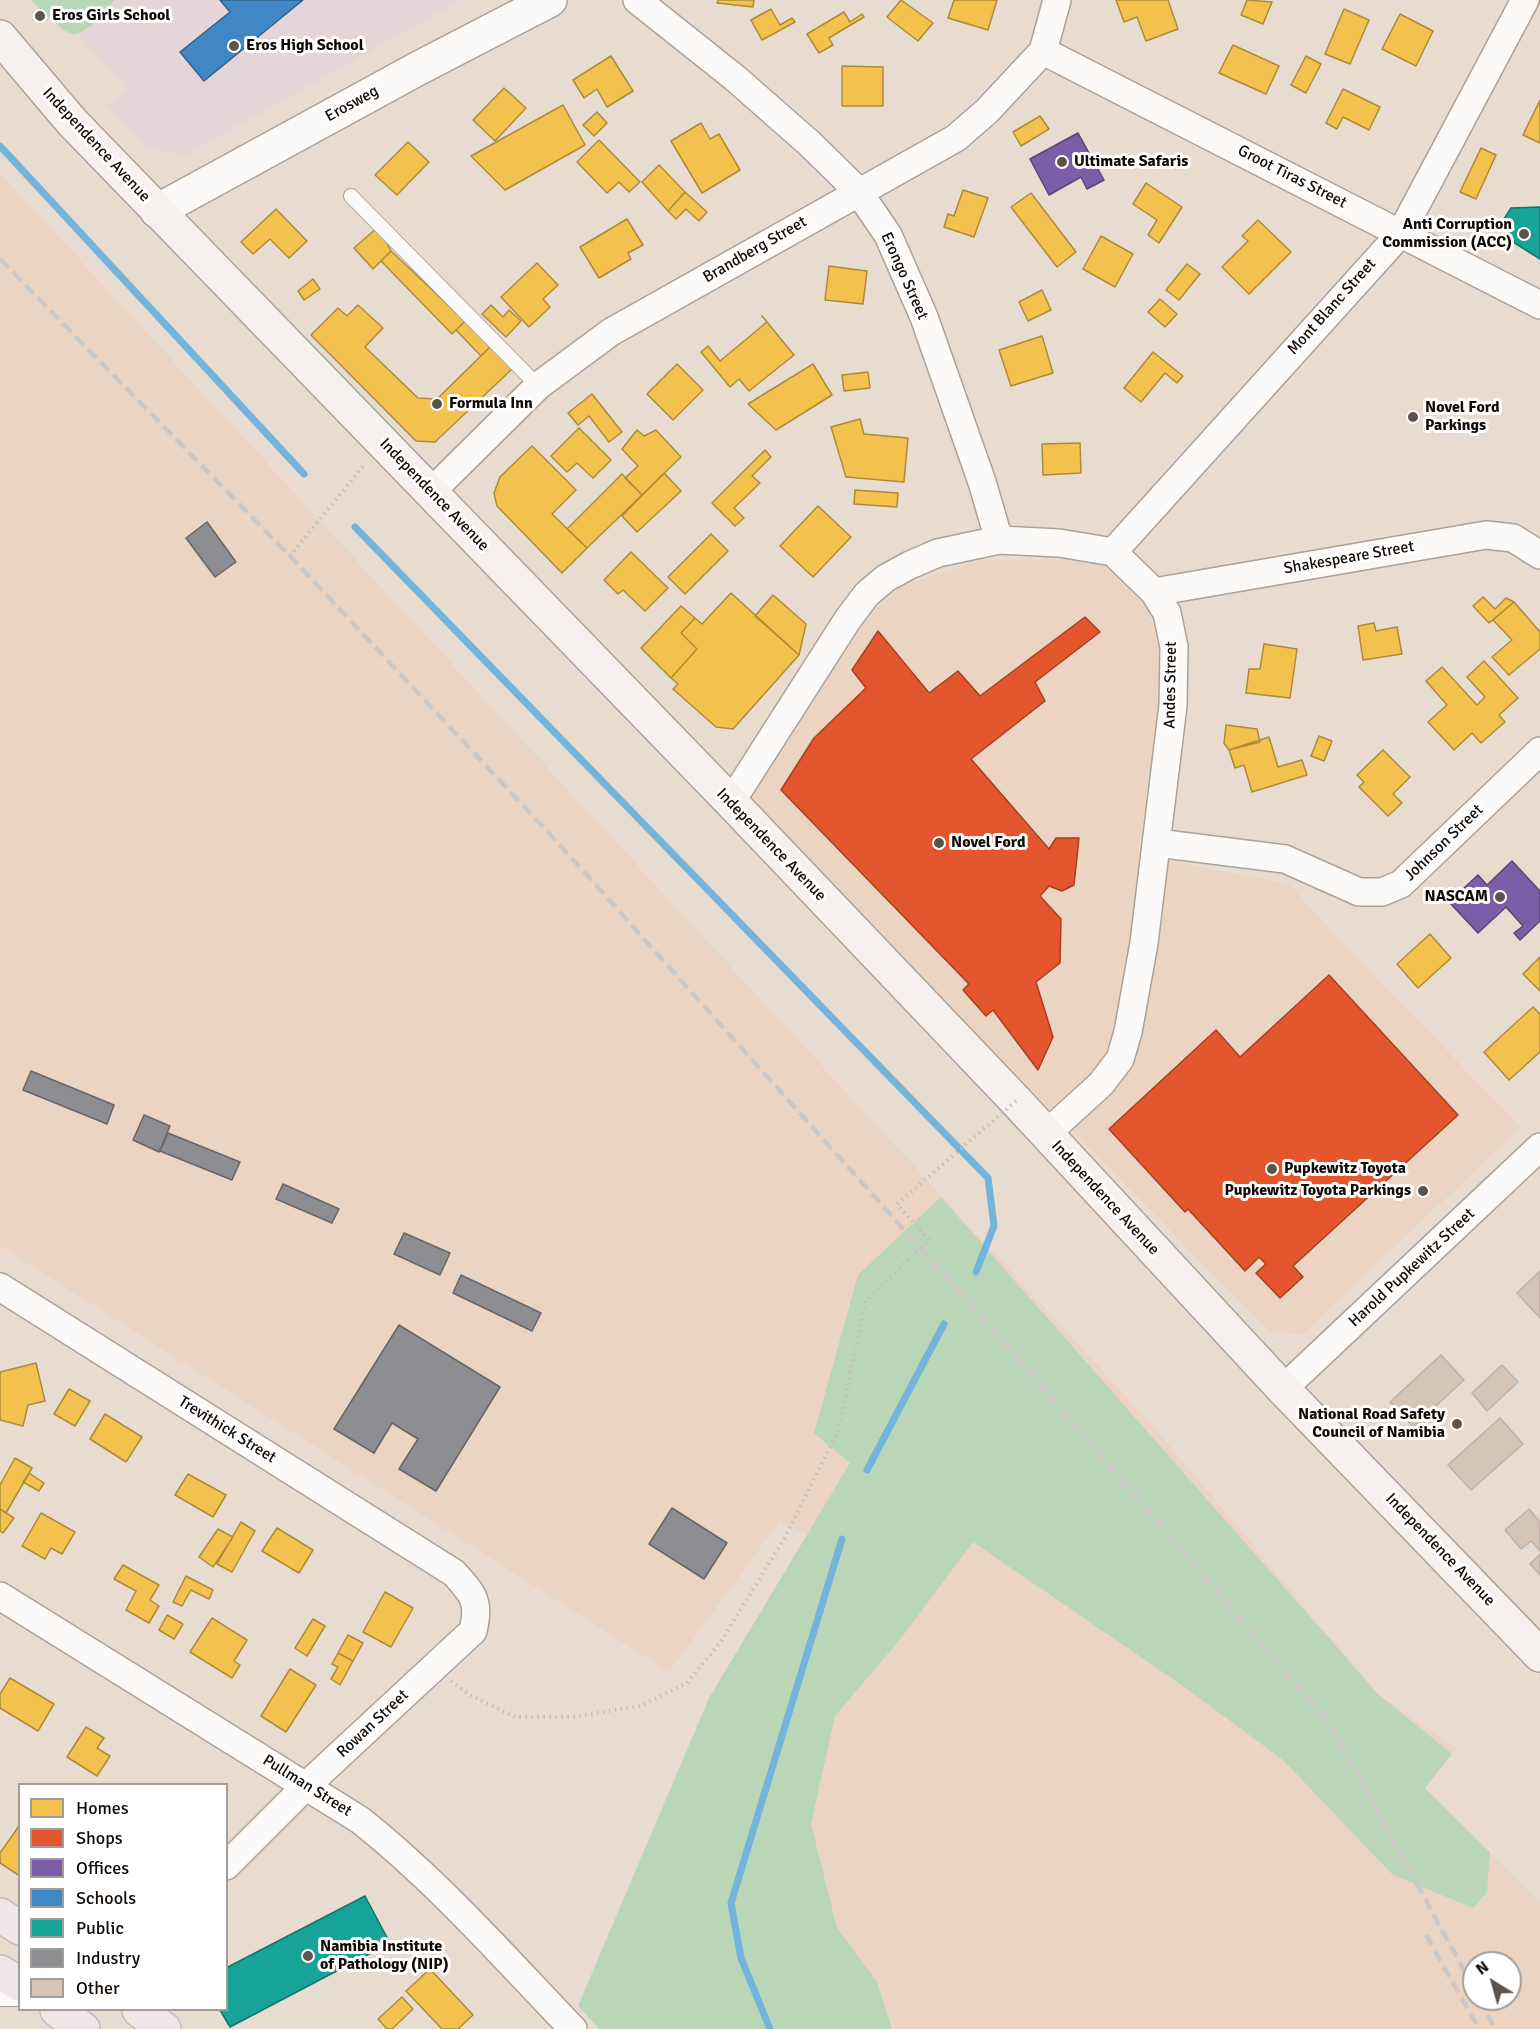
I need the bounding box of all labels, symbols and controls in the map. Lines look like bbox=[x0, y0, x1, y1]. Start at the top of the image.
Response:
place label: Eros Girls School bbox=[52, 6, 170, 26]
marker: Eros Girls School bbox=[33, 9, 47, 23]
place label: Eros High School bbox=[246, 36, 364, 56]
marker: Eros High School bbox=[227, 39, 241, 53]
street label: Erosweg bbox=[322, 82, 382, 126]
street label: Independence Avenue bbox=[38, 84, 154, 206]
street label: Groot Tiras Street bbox=[1234, 141, 1350, 213]
place label: Ultimate Safaris bbox=[1074, 152, 1188, 172]
marker: Ultimate Safaris bbox=[1055, 155, 1069, 169]
street label: Brandberg Street bbox=[700, 213, 810, 287]
place label: Anti Corruption Commission (ACC) bbox=[1382, 215, 1512, 253]
marker: Anti Corruption Commission (ACC) bbox=[1517, 227, 1531, 241]
street label: Erongo Street bbox=[876, 229, 932, 323]
street label: Mont Blanc Street bbox=[1284, 255, 1380, 359]
place label: Formula Inn bbox=[449, 394, 533, 414]
marker: Formula Inn bbox=[430, 397, 444, 411]
place label: Novel Ford Parkings bbox=[1425, 398, 1500, 436]
marker: Novel Ford Parkings bbox=[1406, 410, 1420, 424]
street label: Independence Avenue bbox=[375, 435, 493, 555]
street label: Shakespeare Street bbox=[1282, 537, 1416, 579]
street label: Andes Street bbox=[1161, 641, 1181, 729]
street label: Independence Avenue bbox=[712, 785, 830, 905]
street label: Johnson Street bbox=[1401, 801, 1487, 885]
place label: Novel Ford bbox=[951, 833, 1026, 853]
marker: Novel Ford bbox=[932, 836, 946, 850]
place label: NASCAM bbox=[1425, 887, 1488, 907]
marker: NASCAM bbox=[1493, 890, 1507, 904]
street label: Independence Avenue bbox=[1047, 1137, 1163, 1259]
place label: Pupkewitz Toyota bbox=[1284, 1159, 1406, 1179]
marker: Pupkewitz Toyota bbox=[1265, 1162, 1279, 1176]
place label: Pupkewitz Toyota Parkings bbox=[1224, 1181, 1411, 1201]
marker: Pupkewitz Toyota Parkings bbox=[1416, 1184, 1430, 1198]
street label: Harold Pupkewitz Street bbox=[1345, 1205, 1479, 1331]
street label: Trevithick Street bbox=[175, 1392, 279, 1468]
place label: National Road Safety Council of Namibia bbox=[1298, 1405, 1445, 1443]
marker: National Road Safety Council of Namibia bbox=[1450, 1417, 1464, 1431]
street label: Independence Avenue bbox=[1381, 1490, 1499, 1610]
street label: Rowan Street bbox=[333, 1686, 413, 1762]
street label: Pullman Street bbox=[259, 1751, 355, 1821]
legend bbox=[18, 1783, 228, 2011]
text: Homes bbox=[76, 1797, 129, 1819]
text: Shops bbox=[76, 1827, 123, 1849]
text: Offices bbox=[76, 1857, 129, 1879]
text: Schools bbox=[76, 1887, 136, 1909]
text: Public bbox=[76, 1917, 124, 1939]
place label: Namibia Institute of Pathology (NIP) bbox=[320, 1937, 449, 1975]
text: Industry bbox=[76, 1947, 140, 1969]
marker: Namibia Institute of Pathology (NIP) bbox=[301, 1949, 315, 1963]
north arrow bbox=[1462, 1951, 1522, 2011]
text: N bbox=[1472, 1957, 1493, 1980]
text: Other bbox=[76, 1977, 120, 1999]

